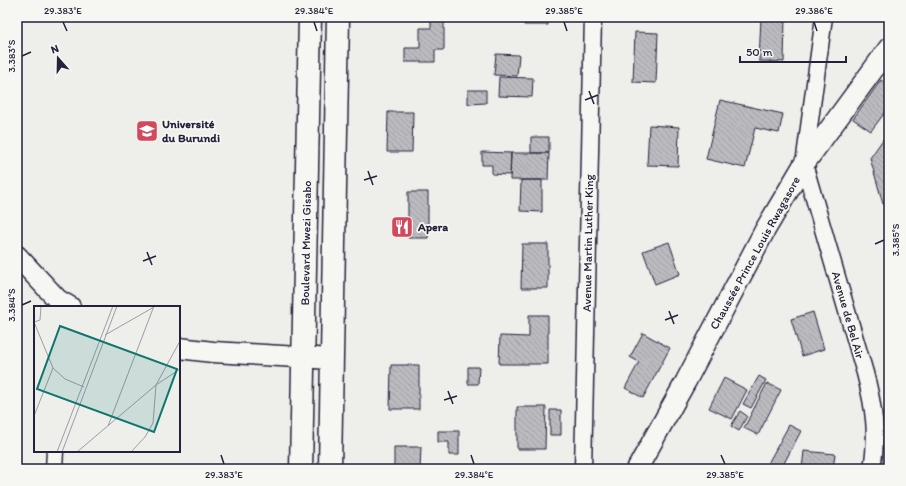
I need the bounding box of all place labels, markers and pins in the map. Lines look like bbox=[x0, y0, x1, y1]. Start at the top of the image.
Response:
place label: Université du Burundi bbox=[162, 117, 220, 145]
school or university icon: Université du Burundi bbox=[134, 118, 160, 144]
restaurant icon: Apera bbox=[389, 214, 415, 240]
place label: Apera bbox=[417, 220, 448, 235]

